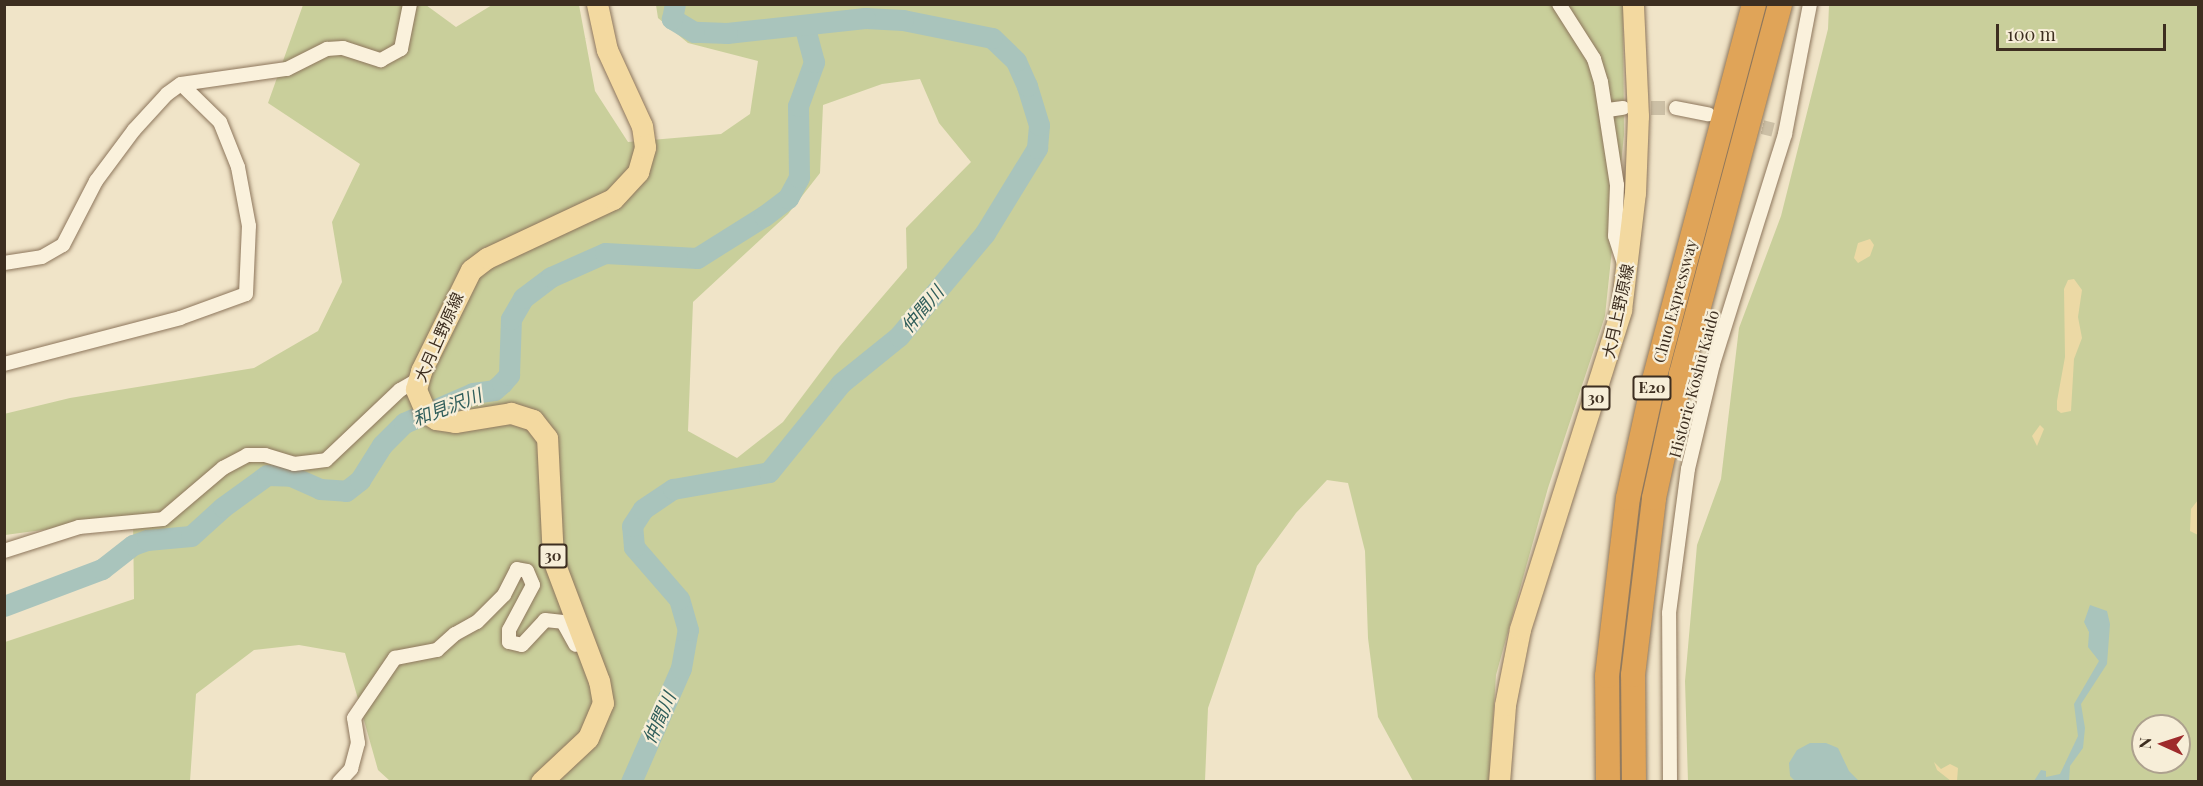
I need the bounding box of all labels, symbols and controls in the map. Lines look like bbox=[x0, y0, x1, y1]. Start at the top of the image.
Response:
scale bar bbox=[1999, 12, 2168, 50]
text: 100 m bbox=[2007, 22, 2056, 46]
street label: Chuo Expressway bbox=[1649, 237, 1701, 365]
street label: 大月上野原線 bbox=[1599, 262, 1637, 360]
water label: 仲間川 bbox=[896, 281, 948, 337]
street label: 大月上野原線 bbox=[411, 289, 467, 385]
street label: Historic Kōshū Kaidō bbox=[1665, 308, 1723, 460]
road number: E20 bbox=[1631, 376, 1673, 400]
water label: 和見沢川 bbox=[410, 384, 484, 430]
road number: 30 bbox=[1581, 386, 1611, 410]
road number: 30 bbox=[538, 544, 568, 568]
water label: 仲間川 bbox=[638, 689, 680, 747]
north arrow bbox=[2131, 714, 2191, 774]
text: N bbox=[2134, 737, 2155, 749]

